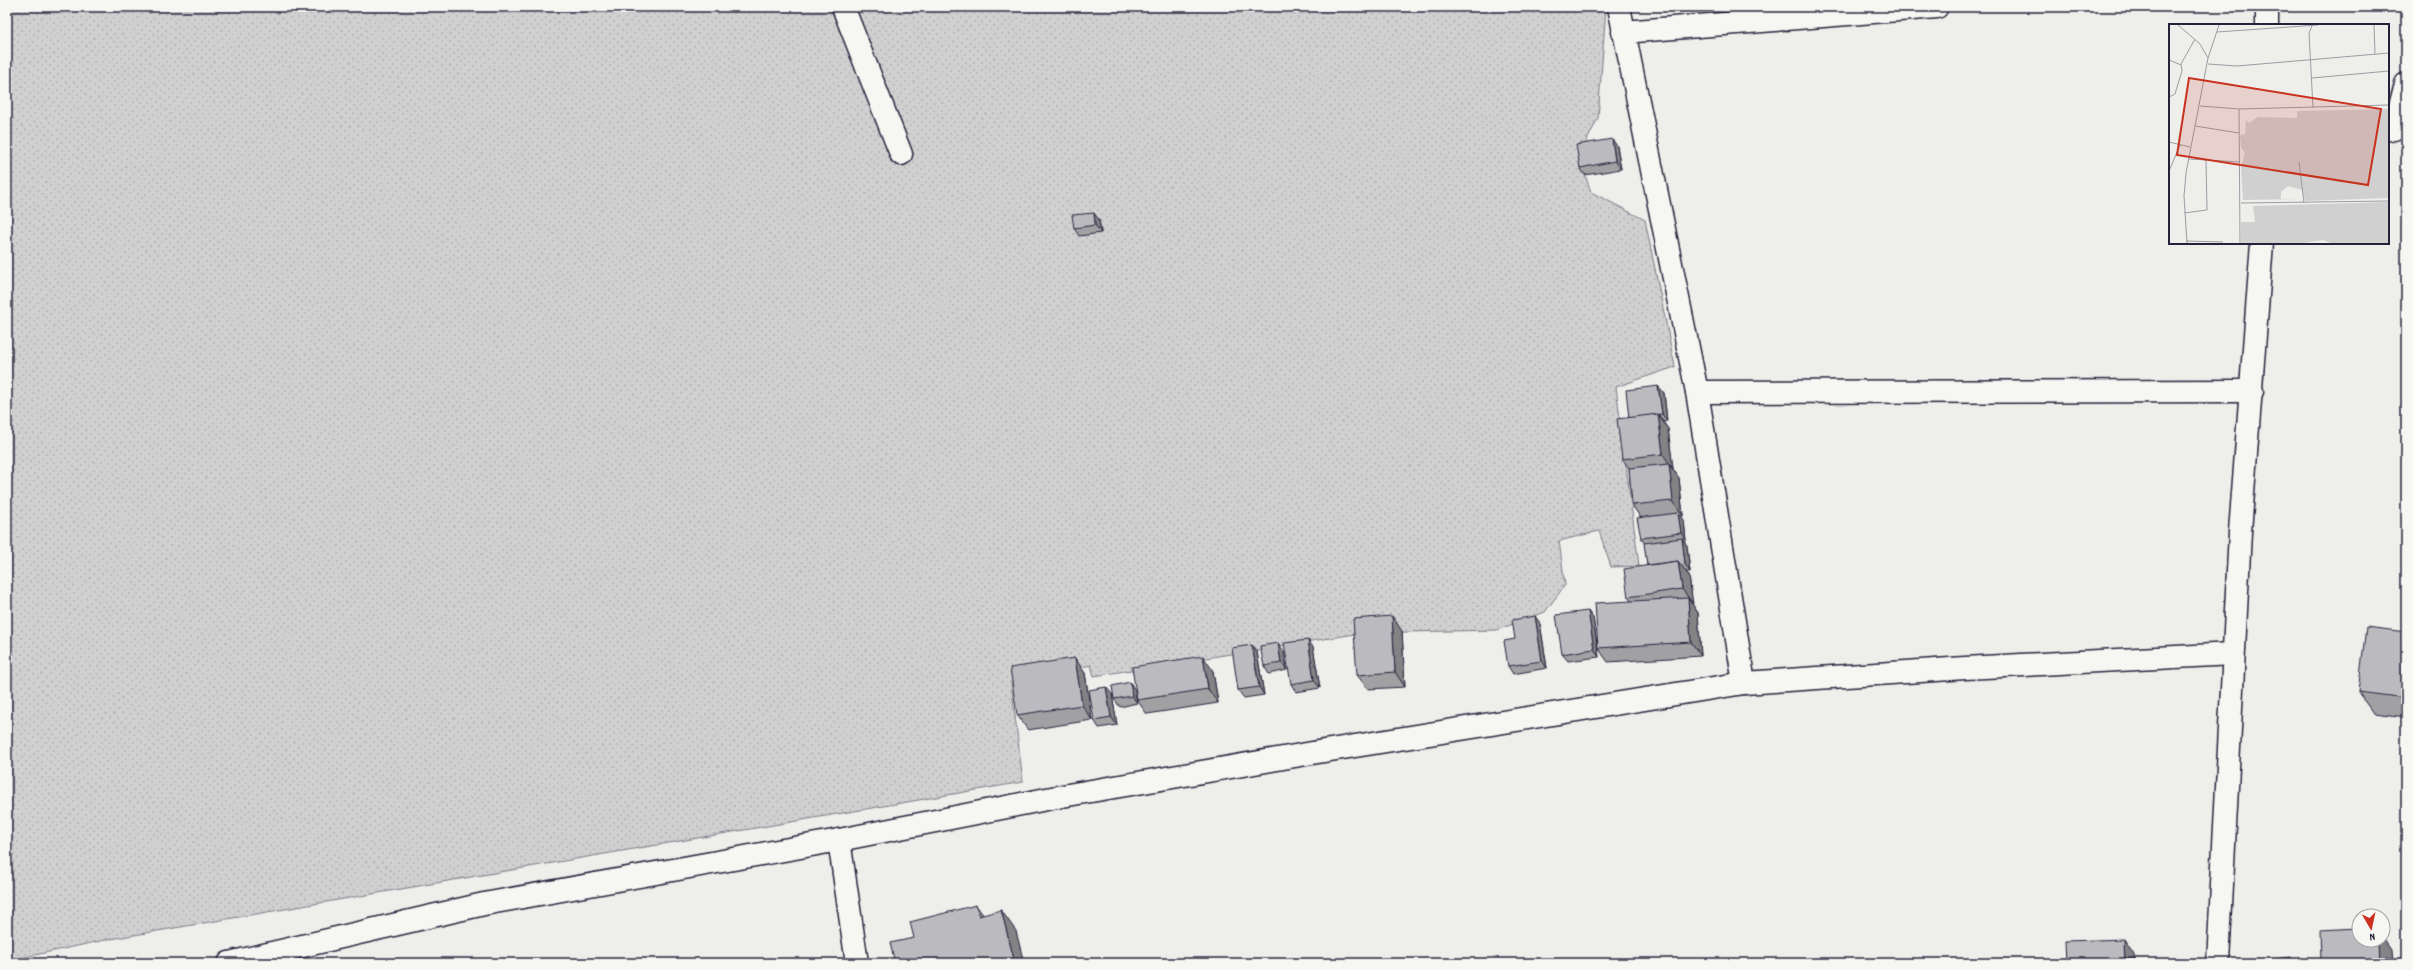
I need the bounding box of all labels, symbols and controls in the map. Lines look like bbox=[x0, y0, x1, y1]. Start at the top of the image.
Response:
inset map bbox=[2169, 24, 2389, 244]
north arrow bbox=[2351, 908, 2391, 948]
text: N bbox=[2368, 928, 2376, 944]

